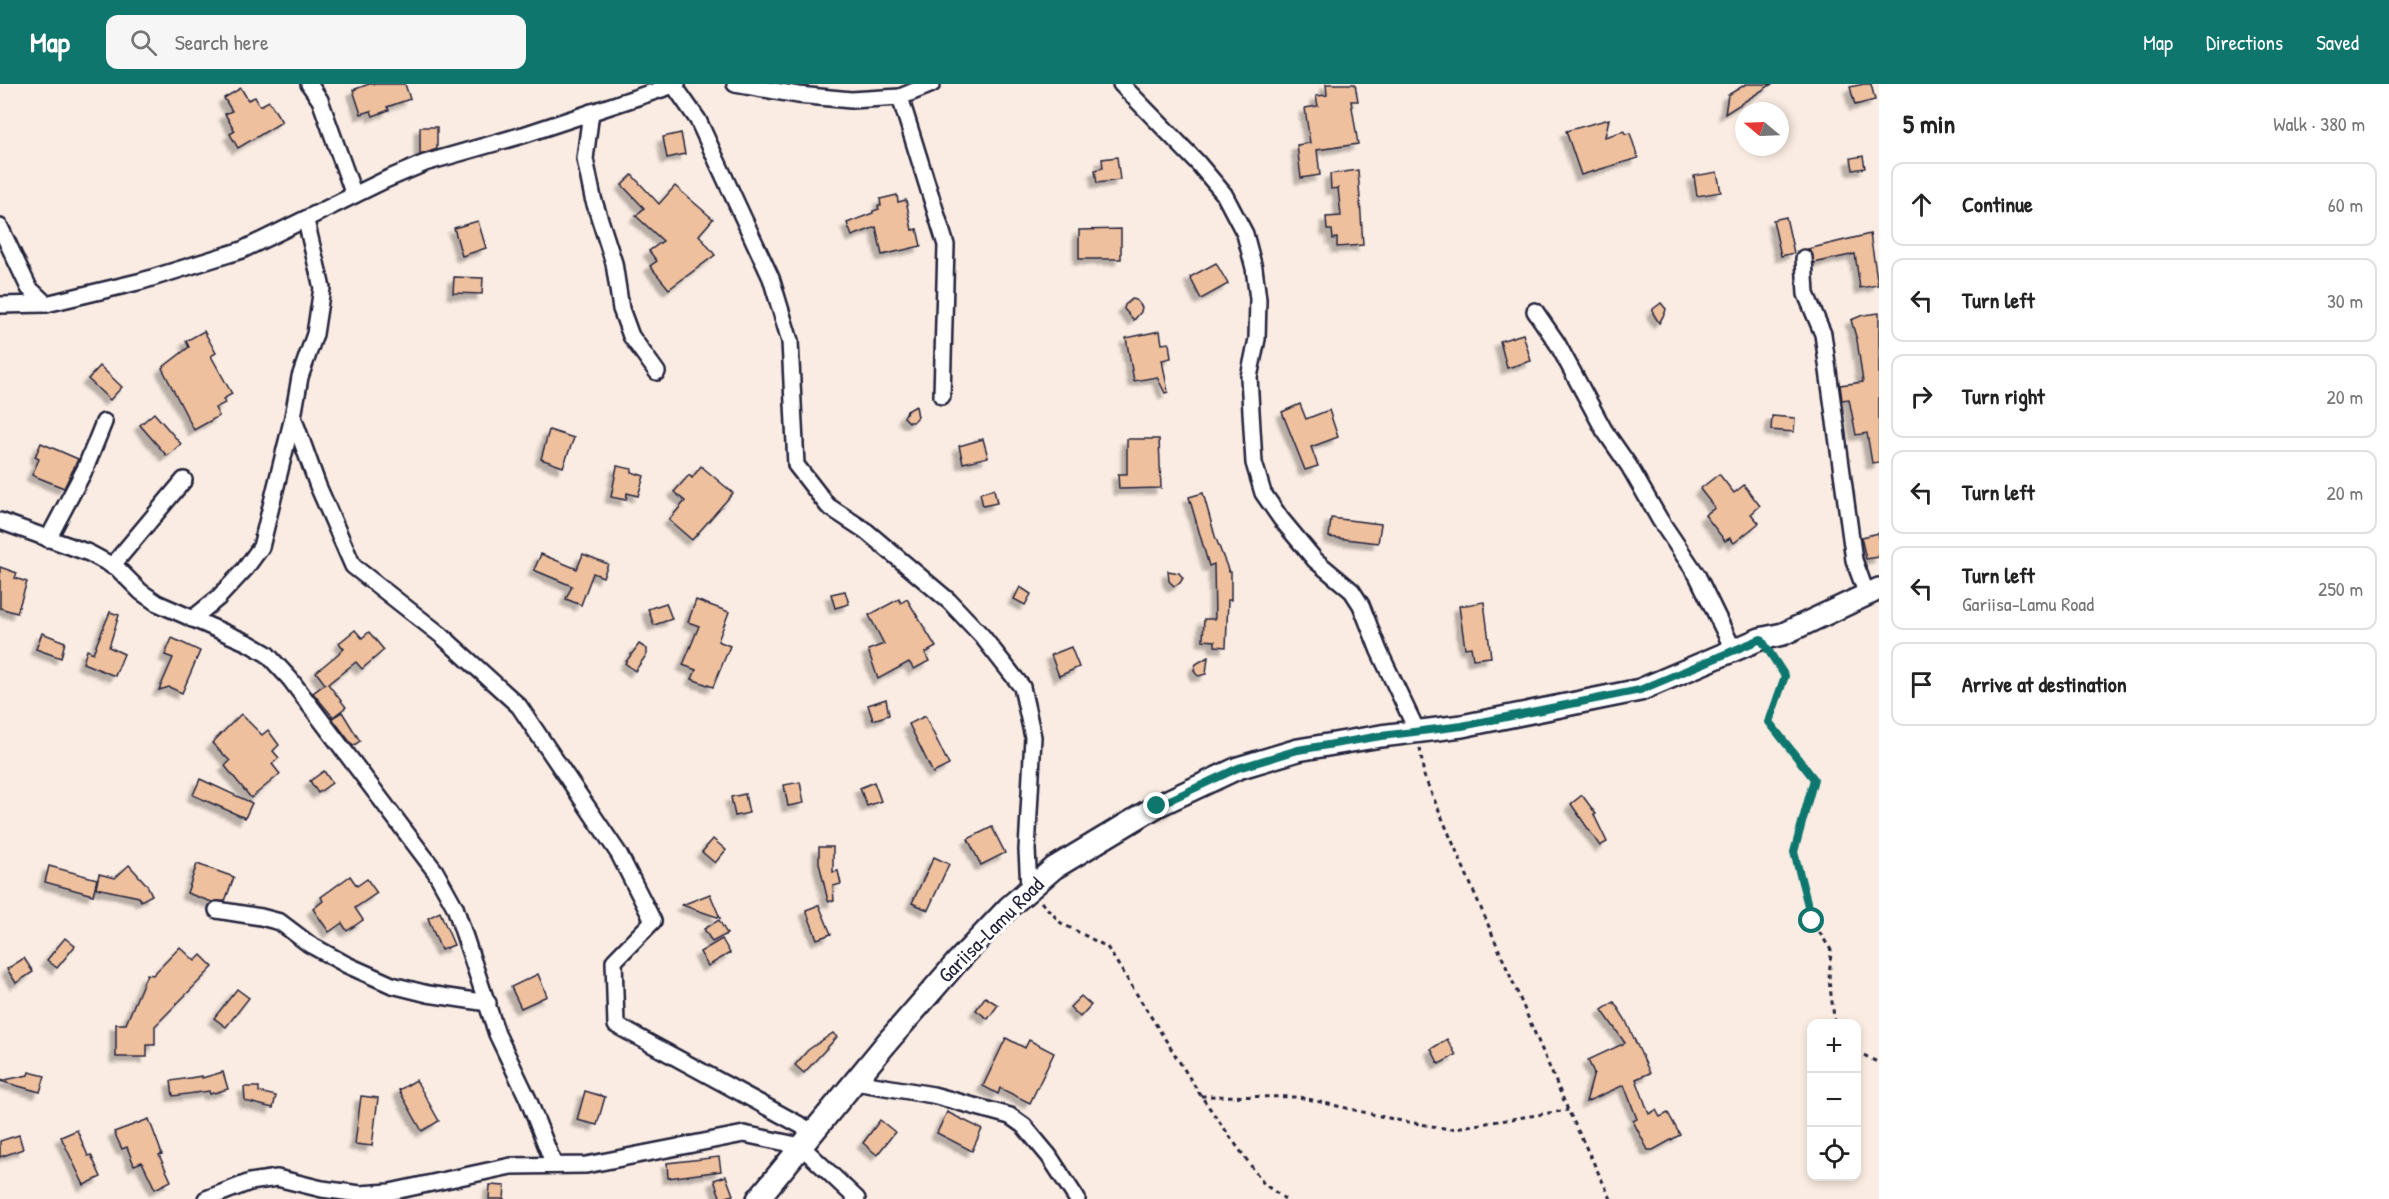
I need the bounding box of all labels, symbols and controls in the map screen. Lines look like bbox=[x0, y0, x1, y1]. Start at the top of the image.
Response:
search box bbox=[106, 15, 526, 69]
text: Map bbox=[30, 23, 70, 61]
icon: search bbox=[127, 26, 160, 59]
text: Search here bbox=[175, 27, 269, 57]
text: Map bbox=[2143, 28, 2173, 57]
text: Directions bbox=[2206, 28, 2283, 57]
text: Saved bbox=[2316, 28, 2359, 57]
north arrow bbox=[1735, 102, 1789, 156]
text: 5 min bbox=[1903, 106, 1955, 141]
text: Walk · 380 m bbox=[2273, 110, 2365, 137]
icon: ahead bbox=[1905, 188, 1938, 221]
text: Continue bbox=[1962, 189, 2033, 219]
text: 60 m bbox=[2328, 191, 2363, 218]
icon: left bbox=[1905, 284, 1938, 317]
text: Turn left bbox=[1962, 285, 2035, 315]
text: 30 m bbox=[2327, 287, 2363, 314]
icon: right bbox=[1905, 380, 1938, 413]
text: Turn right bbox=[1962, 381, 2045, 411]
text: 20 m bbox=[2326, 383, 2363, 410]
icon: left bbox=[1905, 476, 1938, 509]
text: Turn left bbox=[1962, 477, 2035, 507]
text: 20 m bbox=[2326, 479, 2363, 506]
text: Turn left bbox=[1962, 560, 2035, 590]
icon: left bbox=[1905, 572, 1938, 605]
text: 250 m bbox=[2318, 575, 2363, 602]
text: Gariisa-Lamu Road bbox=[1962, 590, 2094, 617]
icon: arrive bbox=[1905, 668, 1938, 701]
text: Arrive at destination bbox=[1962, 669, 2127, 699]
route end bbox=[1143, 792, 1169, 818]
street label: Gariisa-Lamu Road bbox=[931, 870, 1050, 989]
route start bbox=[1798, 907, 1824, 933]
map controls bbox=[1807, 1019, 1861, 1181]
button: + bbox=[1807, 1019, 1861, 1073]
button: − bbox=[1807, 1073, 1861, 1127]
button: locate bbox=[1807, 1127, 1861, 1181]

